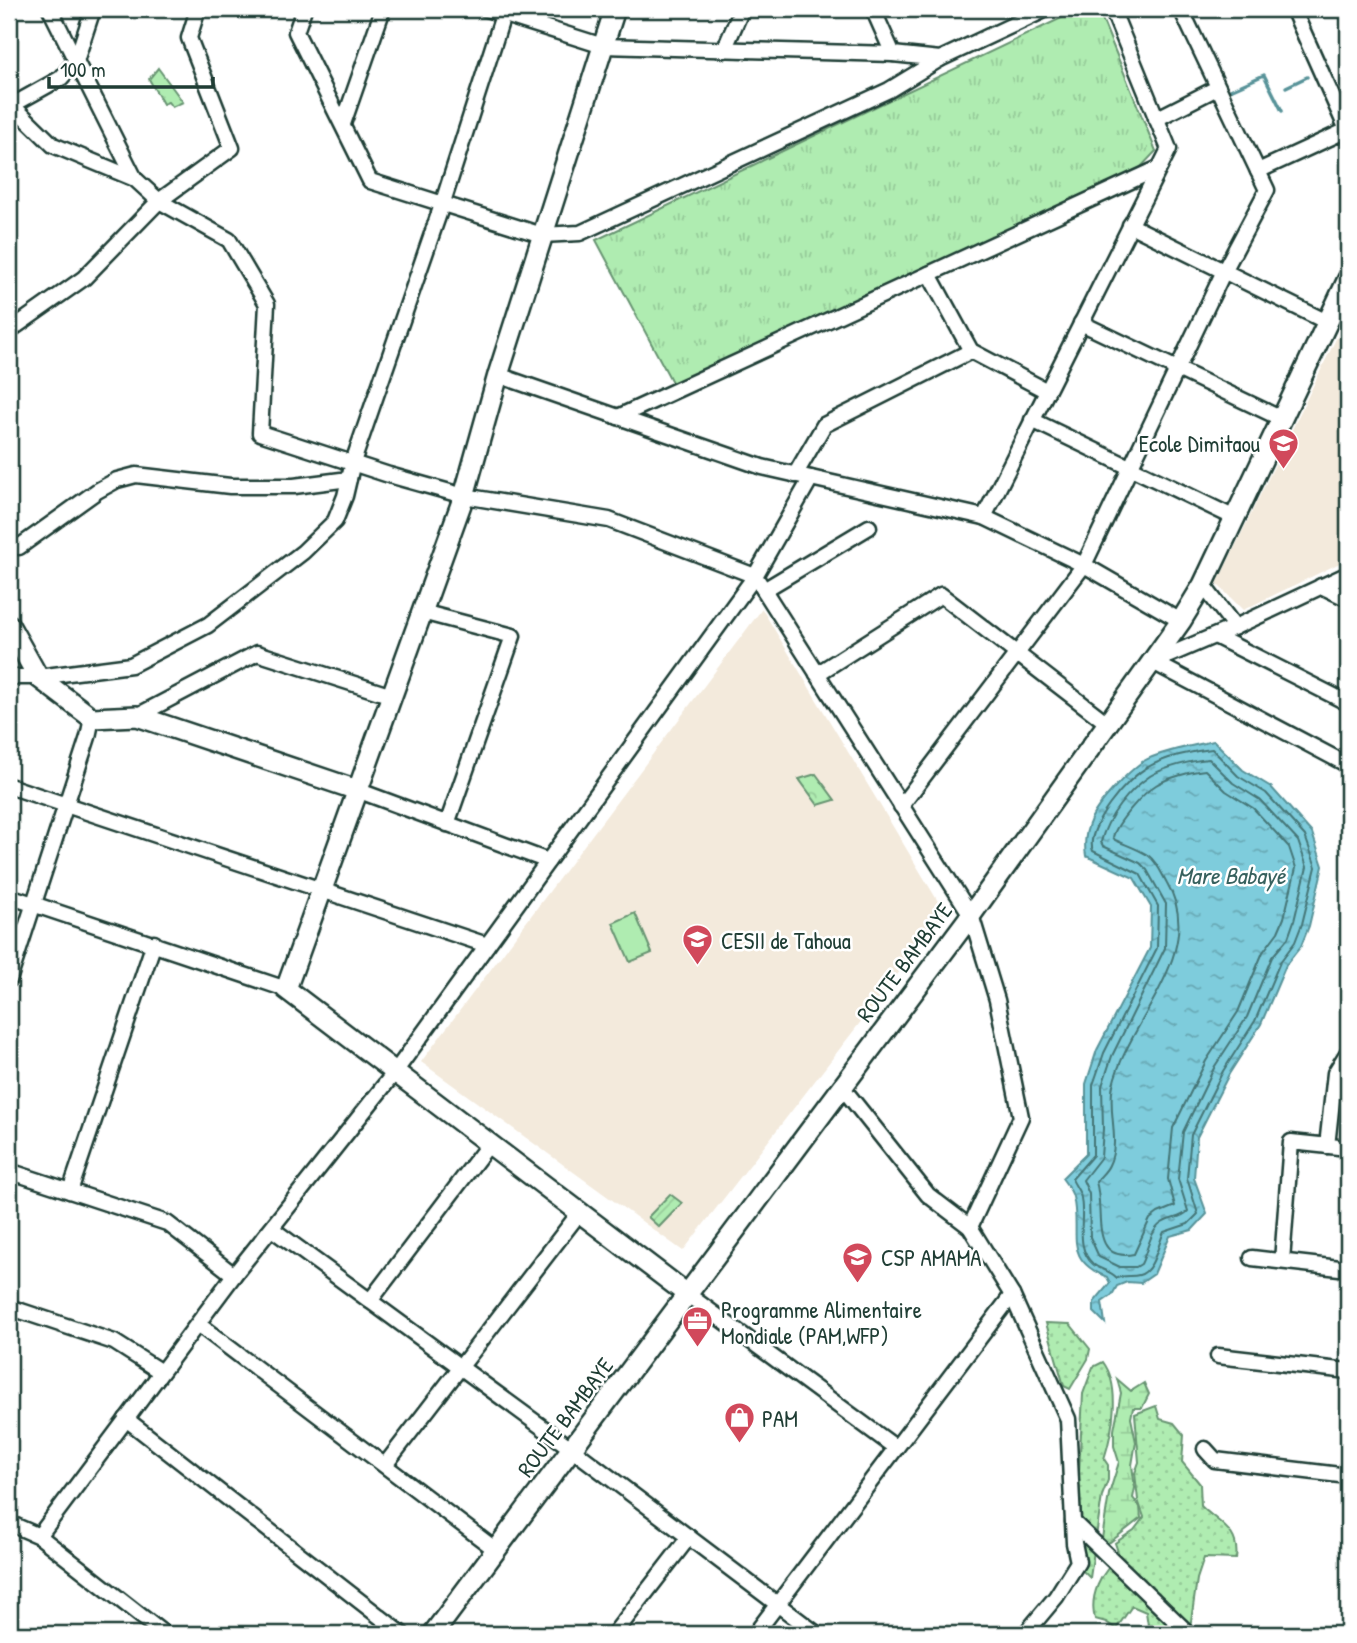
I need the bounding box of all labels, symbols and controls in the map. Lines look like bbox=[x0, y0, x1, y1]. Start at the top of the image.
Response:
scale bar bbox=[49, 46, 214, 90]
text: 100 m bbox=[60, 55, 106, 84]
school or university icon: Ecole Dimitaou bbox=[1266, 426, 1300, 470]
place label: Ecole Dimitaou bbox=[1139, 428, 1260, 459]
water label: Mare Babayé bbox=[1177, 859, 1287, 892]
street label: ROUTE BAMBAYE bbox=[849, 896, 959, 1028]
school or university icon: CESII de Tahoua bbox=[681, 923, 715, 967]
place label: CESII de Tahoua bbox=[721, 925, 851, 956]
school or university icon: CSP AMAMA bbox=[841, 1240, 875, 1284]
place label: CSP AMAMA bbox=[881, 1242, 982, 1273]
place label: Programme Alimentaire Mondiale (PAM,WFP) bbox=[721, 1294, 922, 1351]
office icon: Programme Alimentaire Mondiale (PAM,WFP) bbox=[681, 1305, 715, 1349]
street label: ROUTE BAMBAYE bbox=[510, 1351, 620, 1483]
shop icon: PAM bbox=[722, 1401, 756, 1445]
place label: PAM bbox=[762, 1403, 798, 1434]

